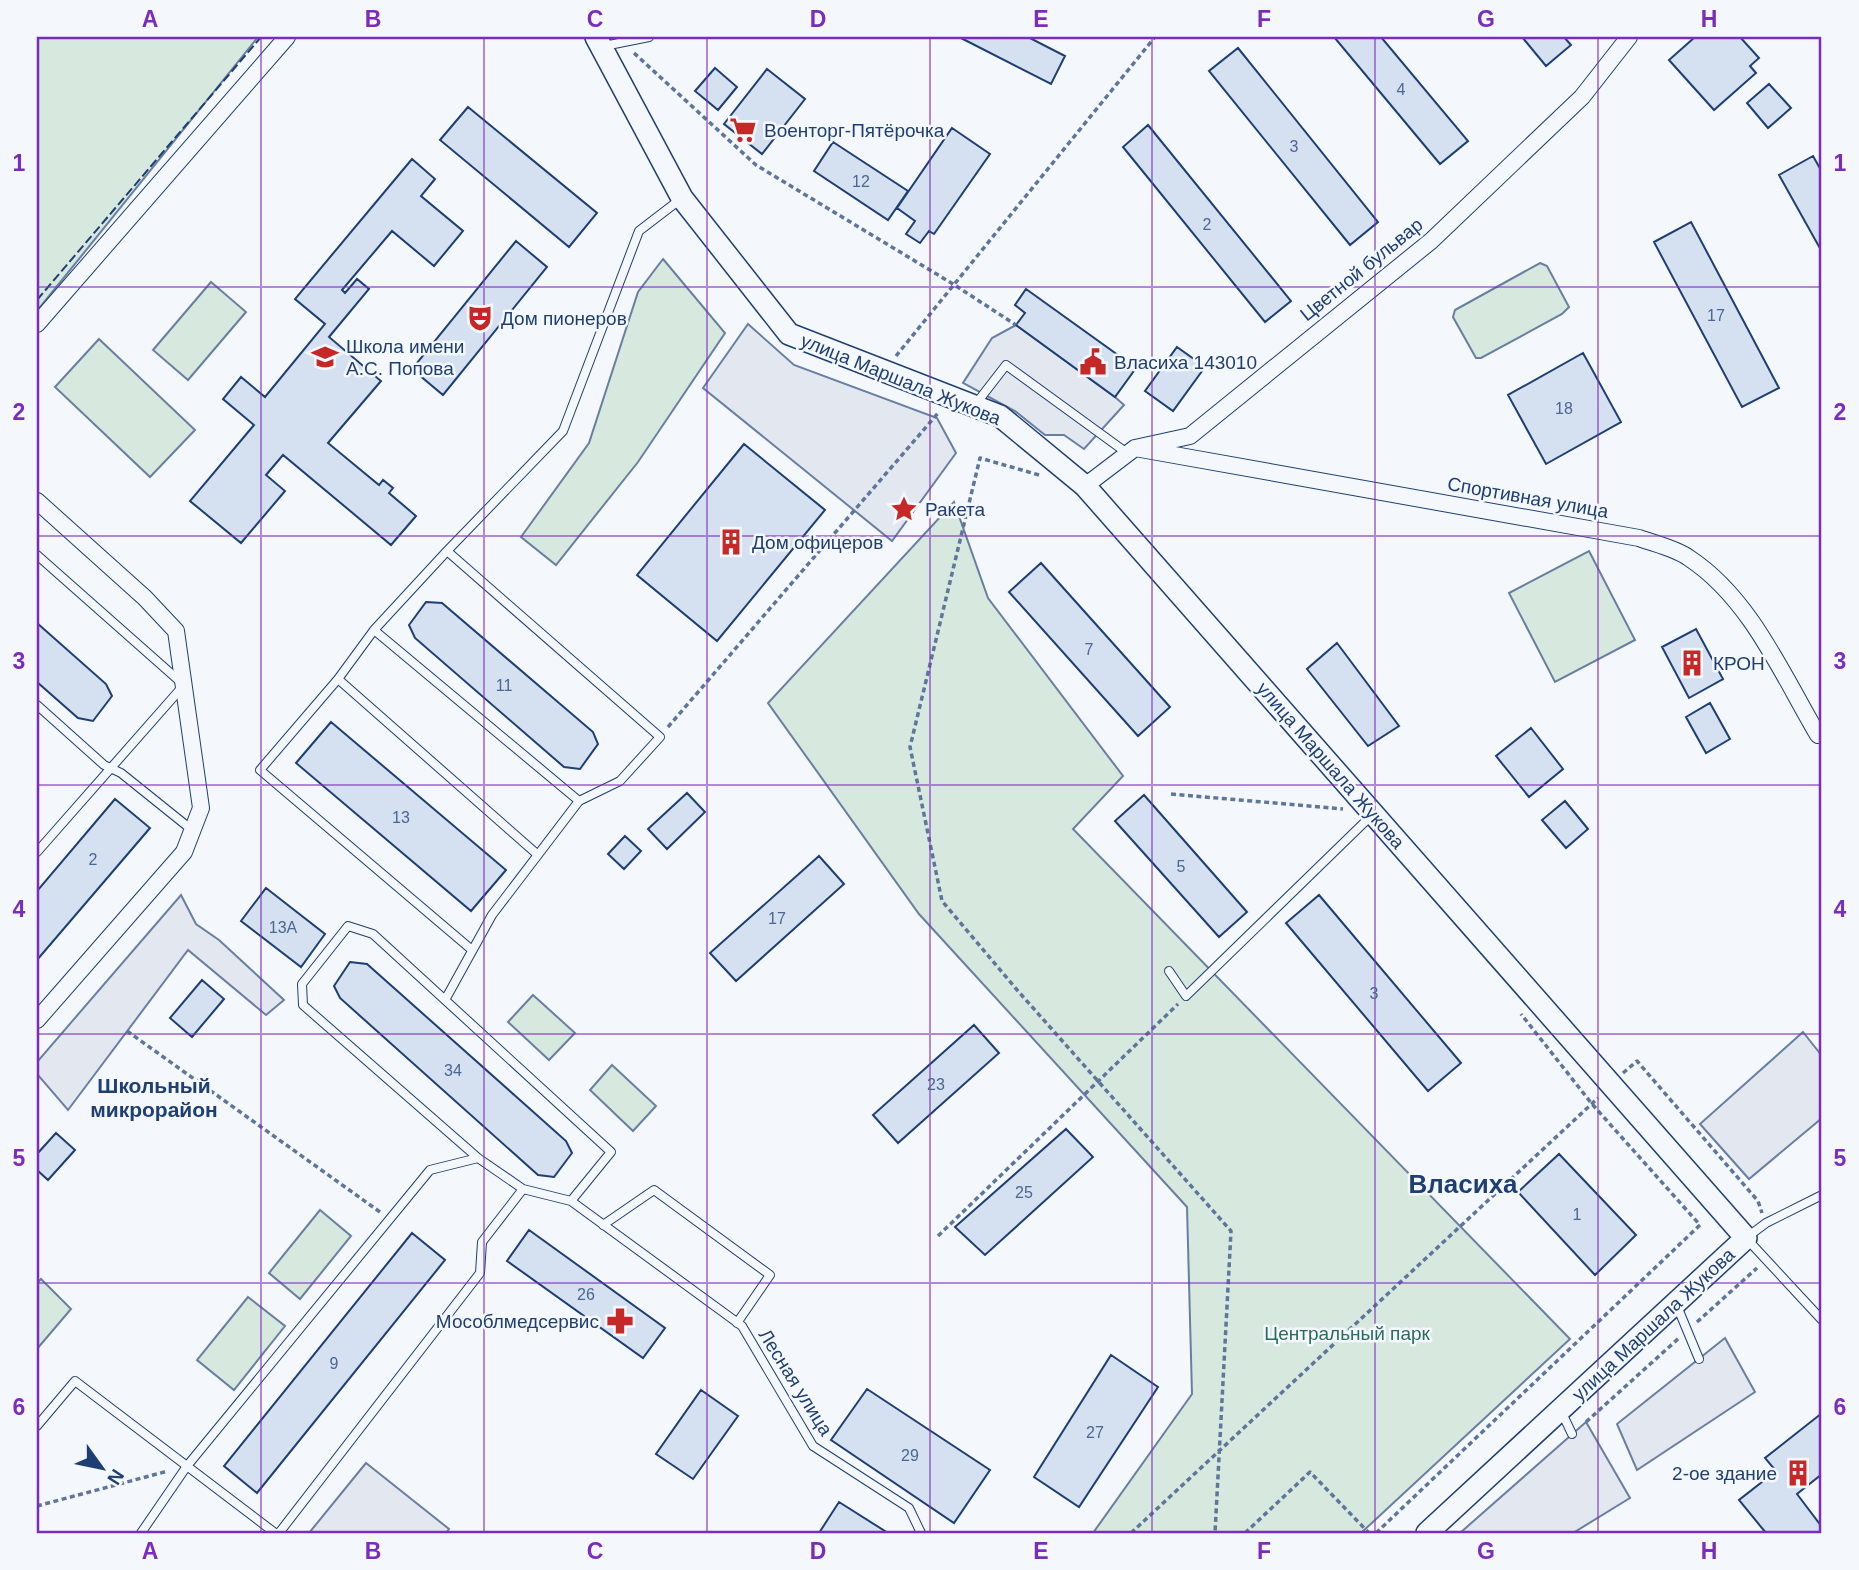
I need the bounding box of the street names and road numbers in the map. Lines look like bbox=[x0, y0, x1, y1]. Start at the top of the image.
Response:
street label: Цветной бульвар bbox=[1296, 214, 1427, 325]
street label: улица Маршала Жукова bbox=[798, 330, 1004, 429]
street label: Спортивная улица bbox=[1446, 473, 1610, 522]
street label: улица Маршала Жукова bbox=[1253, 678, 1409, 853]
street label: улица Маршала Жукова bbox=[1568, 1243, 1739, 1405]
street label: Лесная улица bbox=[755, 1325, 837, 1440]

